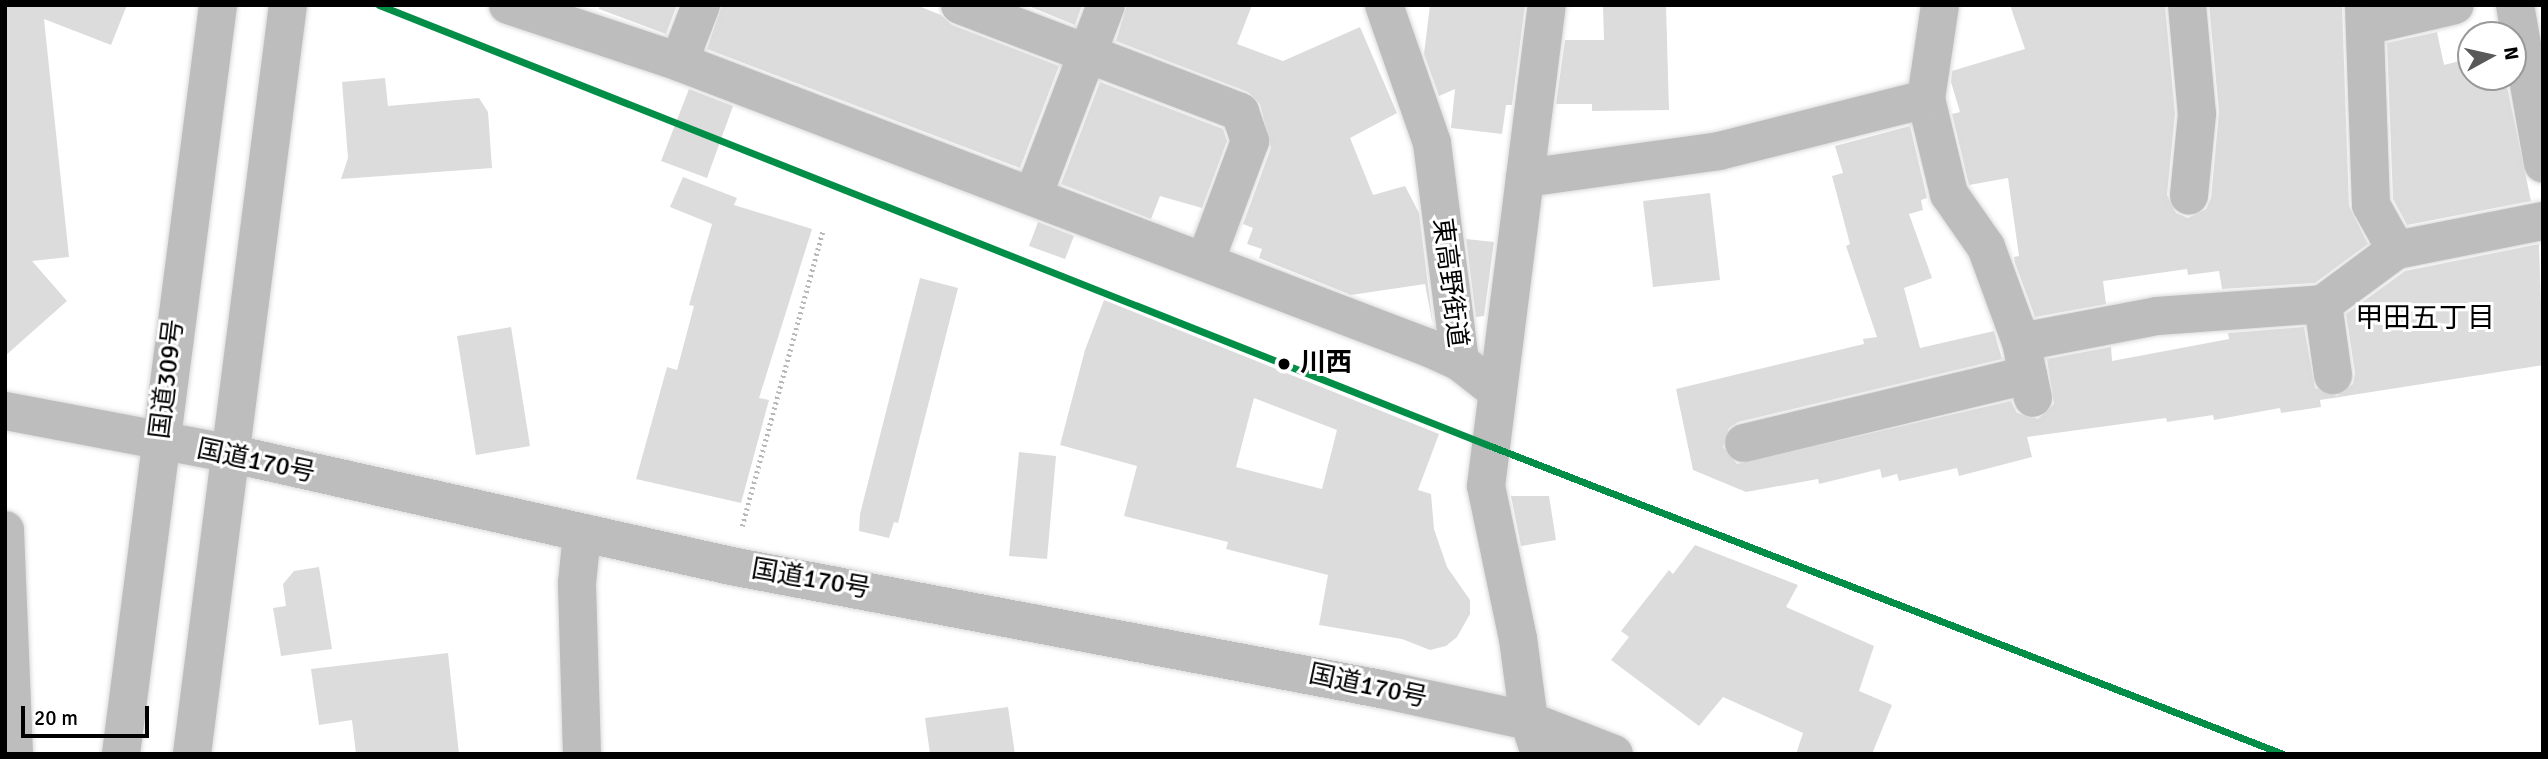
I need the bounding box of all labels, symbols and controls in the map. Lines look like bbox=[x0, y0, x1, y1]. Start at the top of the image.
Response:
north arrow bbox=[2457, 21, 2527, 91]
text: N bbox=[2498, 45, 2524, 62]
street label: 東高野街道 bbox=[1426, 217, 1472, 349]
district label: 甲田五丁目 bbox=[2355, 301, 2495, 335]
street label: 国道309号 bbox=[145, 317, 191, 441]
place label: 川西 bbox=[1300, 348, 1352, 380]
marker: 川西 bbox=[1274, 354, 1294, 374]
street label: 国道170号 bbox=[194, 434, 318, 490]
street label: 国道170号 bbox=[749, 554, 873, 606]
street label: 国道170号 bbox=[1306, 659, 1430, 715]
scale bar bbox=[24, 692, 152, 736]
text: 20 m bbox=[34, 705, 78, 731]

